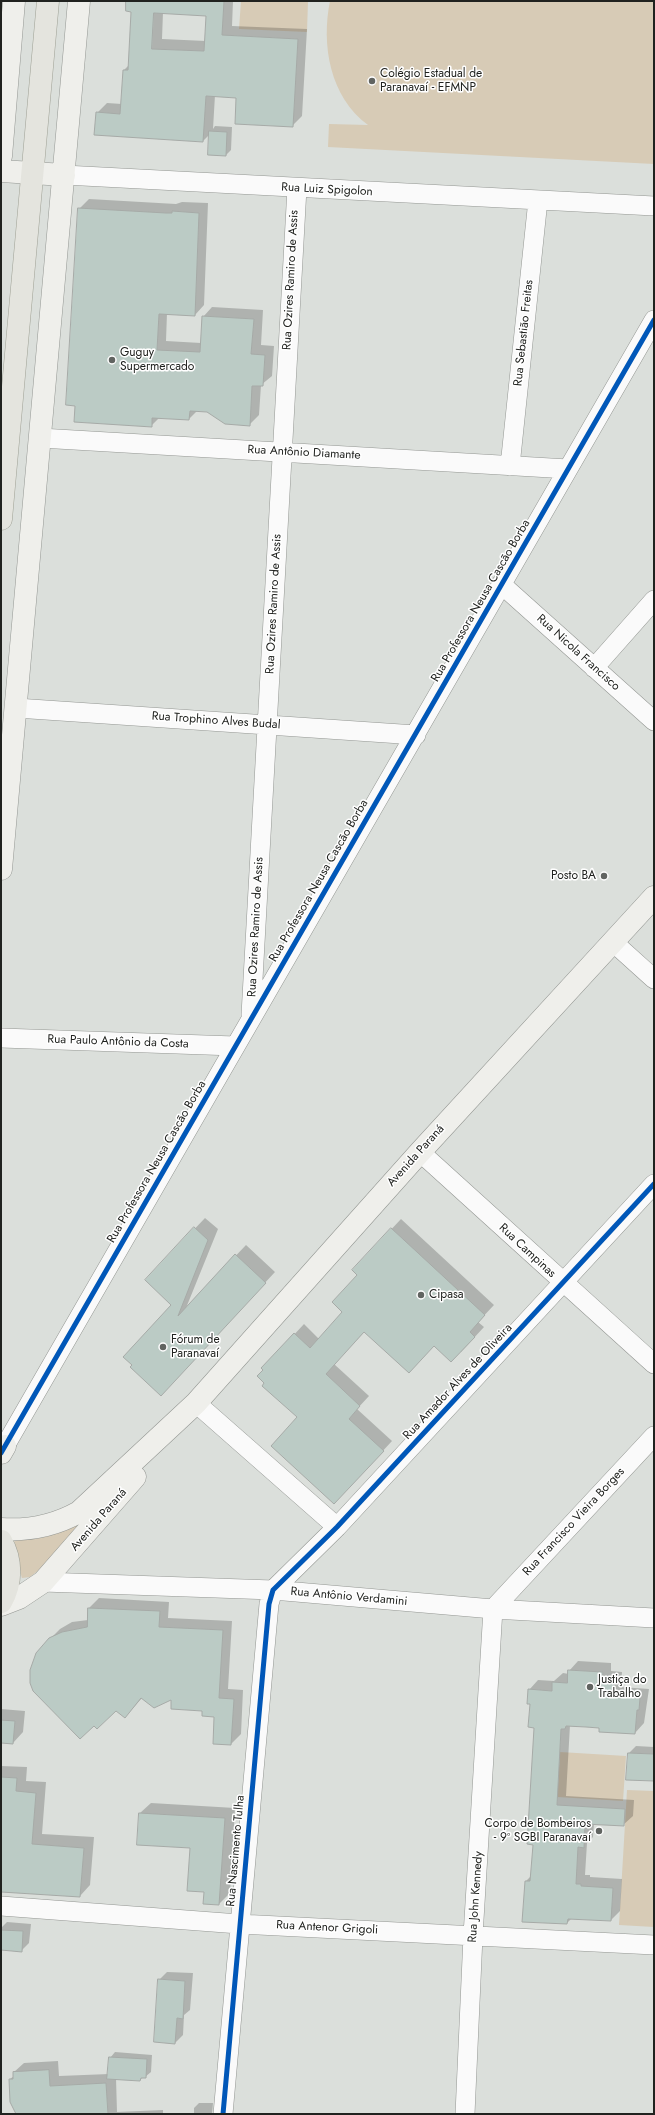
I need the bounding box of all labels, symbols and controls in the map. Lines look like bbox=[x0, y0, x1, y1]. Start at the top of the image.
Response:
place label: Colégio Estadual de Paranavaí - EFMNP bbox=[380, 67, 482, 95]
marker: Colégio Estadual de Paranavaí - EFMNP bbox=[367, 76, 377, 86]
street label: Rua Luiz Spigolon bbox=[281, 180, 373, 200]
street label: Rua Ozires Ramiro de Assis bbox=[280, 210, 302, 350]
street label: Rua Sebastião Freitas bbox=[511, 279, 537, 387]
place label: Guguy Supermercado bbox=[120, 346, 194, 374]
marker: Guguy Supermercado bbox=[107, 355, 117, 365]
street label: Rua Antônio Diamante bbox=[247, 443, 361, 463]
street label: Rua Professora Neusa Cascão Borba bbox=[429, 517, 533, 685]
street label: Rua Ozires Ramiro de Assis bbox=[263, 534, 285, 674]
street label: Rua Nicola Francisco bbox=[533, 612, 623, 694]
street label: Rua Trophino Alves Budal bbox=[151, 709, 281, 733]
street label: Rua Professora Neusa Cascão Borba bbox=[267, 797, 371, 965]
street label: Rua Ozires Ramiro de Assis bbox=[245, 857, 267, 997]
place label: Posto BA bbox=[551, 869, 596, 883]
marker: Posto BA bbox=[599, 871, 609, 881]
street label: Rua Paulo Antônio da Costa bbox=[47, 1032, 189, 1052]
street label: Rua Professora Neusa Cascão Borba bbox=[105, 1078, 209, 1246]
street label: Avenida Paraná bbox=[384, 1122, 448, 1190]
street label: Rua Campinas bbox=[496, 1221, 558, 1281]
place label: Cipasa bbox=[429, 1288, 464, 1302]
marker: Cipasa bbox=[416, 1290, 426, 1300]
street label: Rua Amador Alves de Oliveira bbox=[400, 1321, 516, 1443]
place label: Fórum de Paranavaí bbox=[171, 1333, 220, 1361]
marker: Fórum de Paranavaí bbox=[158, 1342, 168, 1352]
street label: Rua Francisco Vieira Borges bbox=[520, 1465, 628, 1579]
street label: Avenida Paraná bbox=[68, 1486, 130, 1554]
street label: Rua Antônio Verdamini bbox=[290, 1585, 408, 1609]
place label: Justiça do Trabalho bbox=[598, 1673, 647, 1701]
marker: Justiça do Trabalho bbox=[585, 1682, 595, 1692]
street label: Rua Nascimento Tulha bbox=[224, 1795, 248, 1907]
place label: Corpo de Bombeiros - 9º SGBI Paranavaí bbox=[484, 1817, 591, 1845]
marker: Corpo de Bombeiros - 9º SGBI Paranavaí bbox=[594, 1826, 604, 1836]
street label: Rua John Kennedy bbox=[466, 1851, 486, 1943]
street label: Rua Antenor Grigoli bbox=[276, 1918, 378, 1938]

